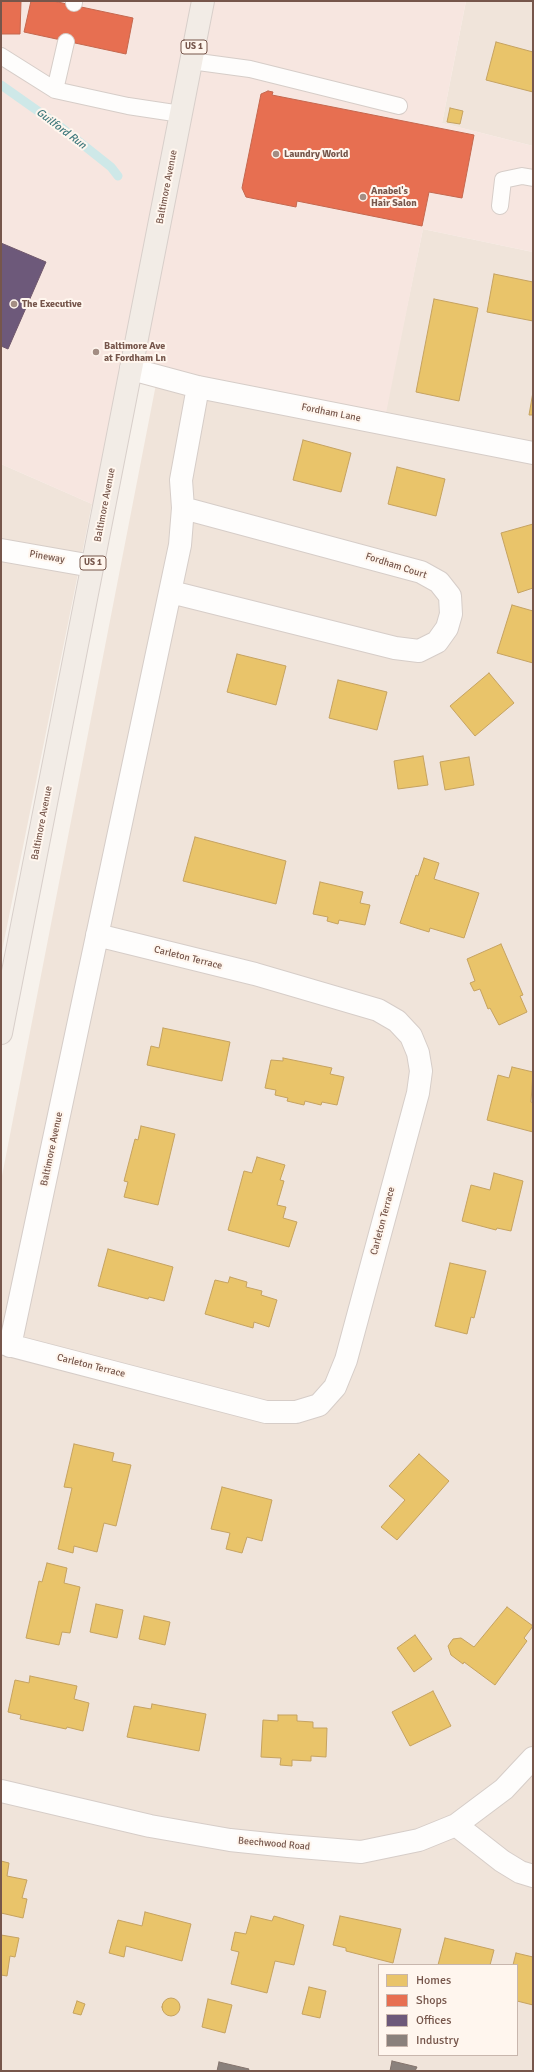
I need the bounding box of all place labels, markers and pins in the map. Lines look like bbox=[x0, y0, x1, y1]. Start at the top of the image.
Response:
place label: Laundry World bbox=[284, 148, 348, 160]
marker: Laundry World bbox=[271, 149, 281, 159]
place label: Anabel's Hair Salon bbox=[371, 185, 417, 208]
marker: Anabel's Hair Salon bbox=[358, 192, 368, 202]
place label: The Executive bbox=[22, 298, 82, 310]
marker: The Executive bbox=[9, 299, 19, 309]
place label: Baltimore Ave at Fordham Ln bbox=[104, 340, 166, 364]
marker: Baltimore Ave at Fordham Ln bbox=[91, 347, 101, 357]

